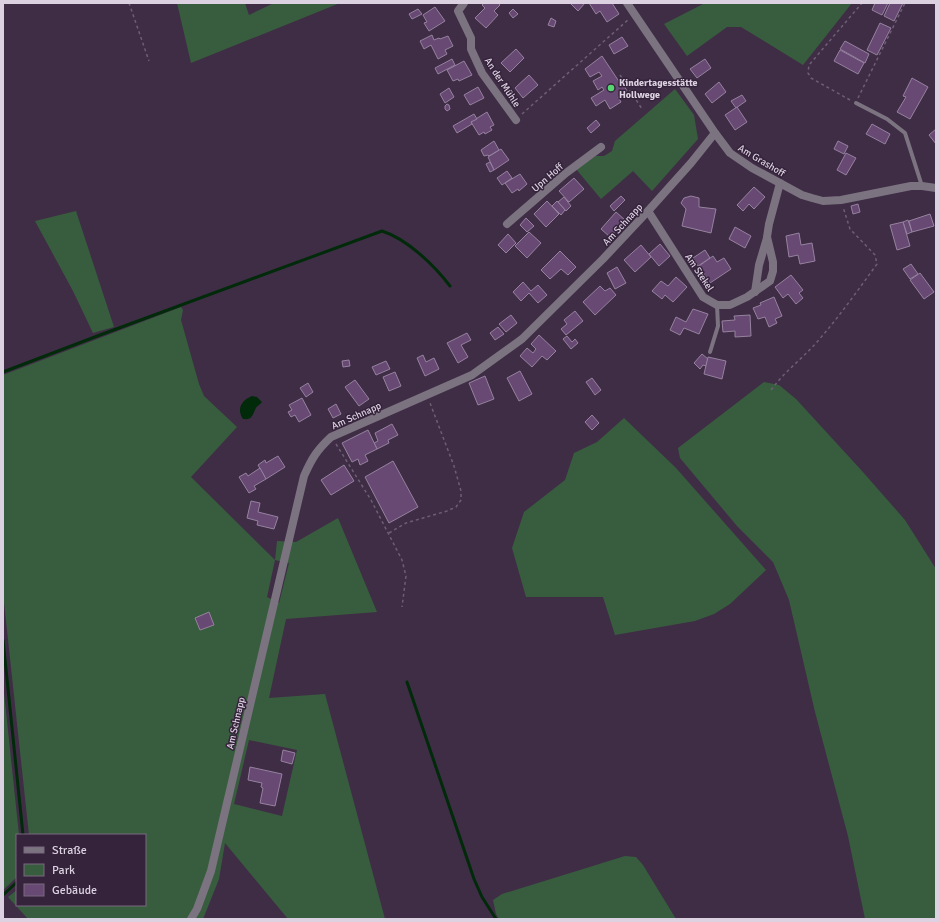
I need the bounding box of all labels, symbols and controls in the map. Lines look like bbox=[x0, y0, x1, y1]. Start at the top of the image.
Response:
street label: An der Mühle bbox=[482, 55, 523, 110]
place label: Kindertagesstätte Hollwege bbox=[619, 77, 698, 101]
marker: Kindertagesstätte Hollwege bbox=[606, 83, 616, 93]
street label: Am Grashoff bbox=[736, 142, 788, 180]
street label: Upn Hoff bbox=[529, 160, 566, 195]
street label: Am Schnapp bbox=[600, 201, 645, 248]
street label: Am Stekel bbox=[682, 251, 716, 294]
street label: Am Schnapp bbox=[330, 400, 383, 432]
street label: Am Schnapp bbox=[224, 696, 248, 750]
legend bbox=[16, 834, 146, 906]
text: Straße bbox=[52, 843, 87, 858]
text: Park bbox=[52, 863, 75, 878]
text: Gebäude bbox=[52, 883, 97, 898]

